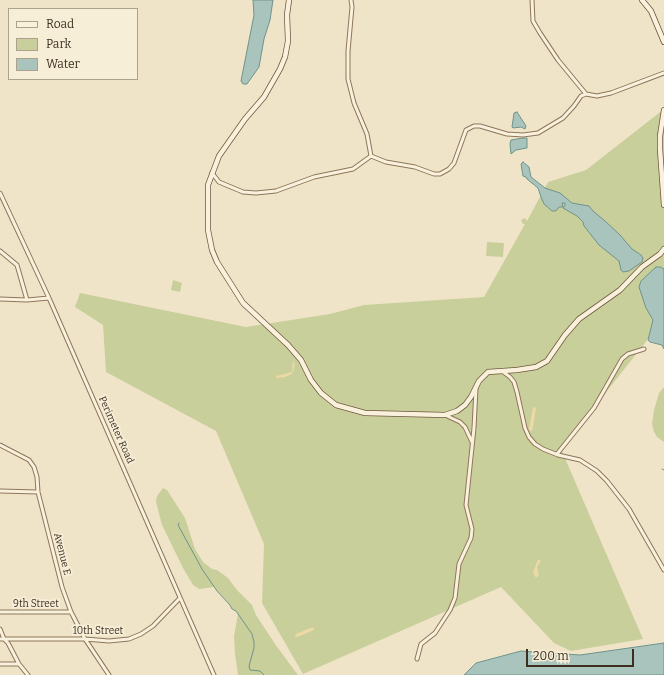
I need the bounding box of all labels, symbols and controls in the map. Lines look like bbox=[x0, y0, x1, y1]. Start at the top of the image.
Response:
legend bbox=[8, 8, 138, 80]
text: Road bbox=[46, 17, 74, 31]
text: Park bbox=[46, 37, 71, 51]
text: Water bbox=[46, 57, 80, 71]
street label: Perimeter Road bbox=[96, 394, 136, 466]
street label: Avenue E bbox=[51, 532, 73, 576]
street label: 9th Street bbox=[13, 598, 59, 610]
street label: 10th Street bbox=[73, 625, 123, 637]
scale bar bbox=[528, 641, 636, 667]
text: 200 m bbox=[533, 649, 569, 663]

